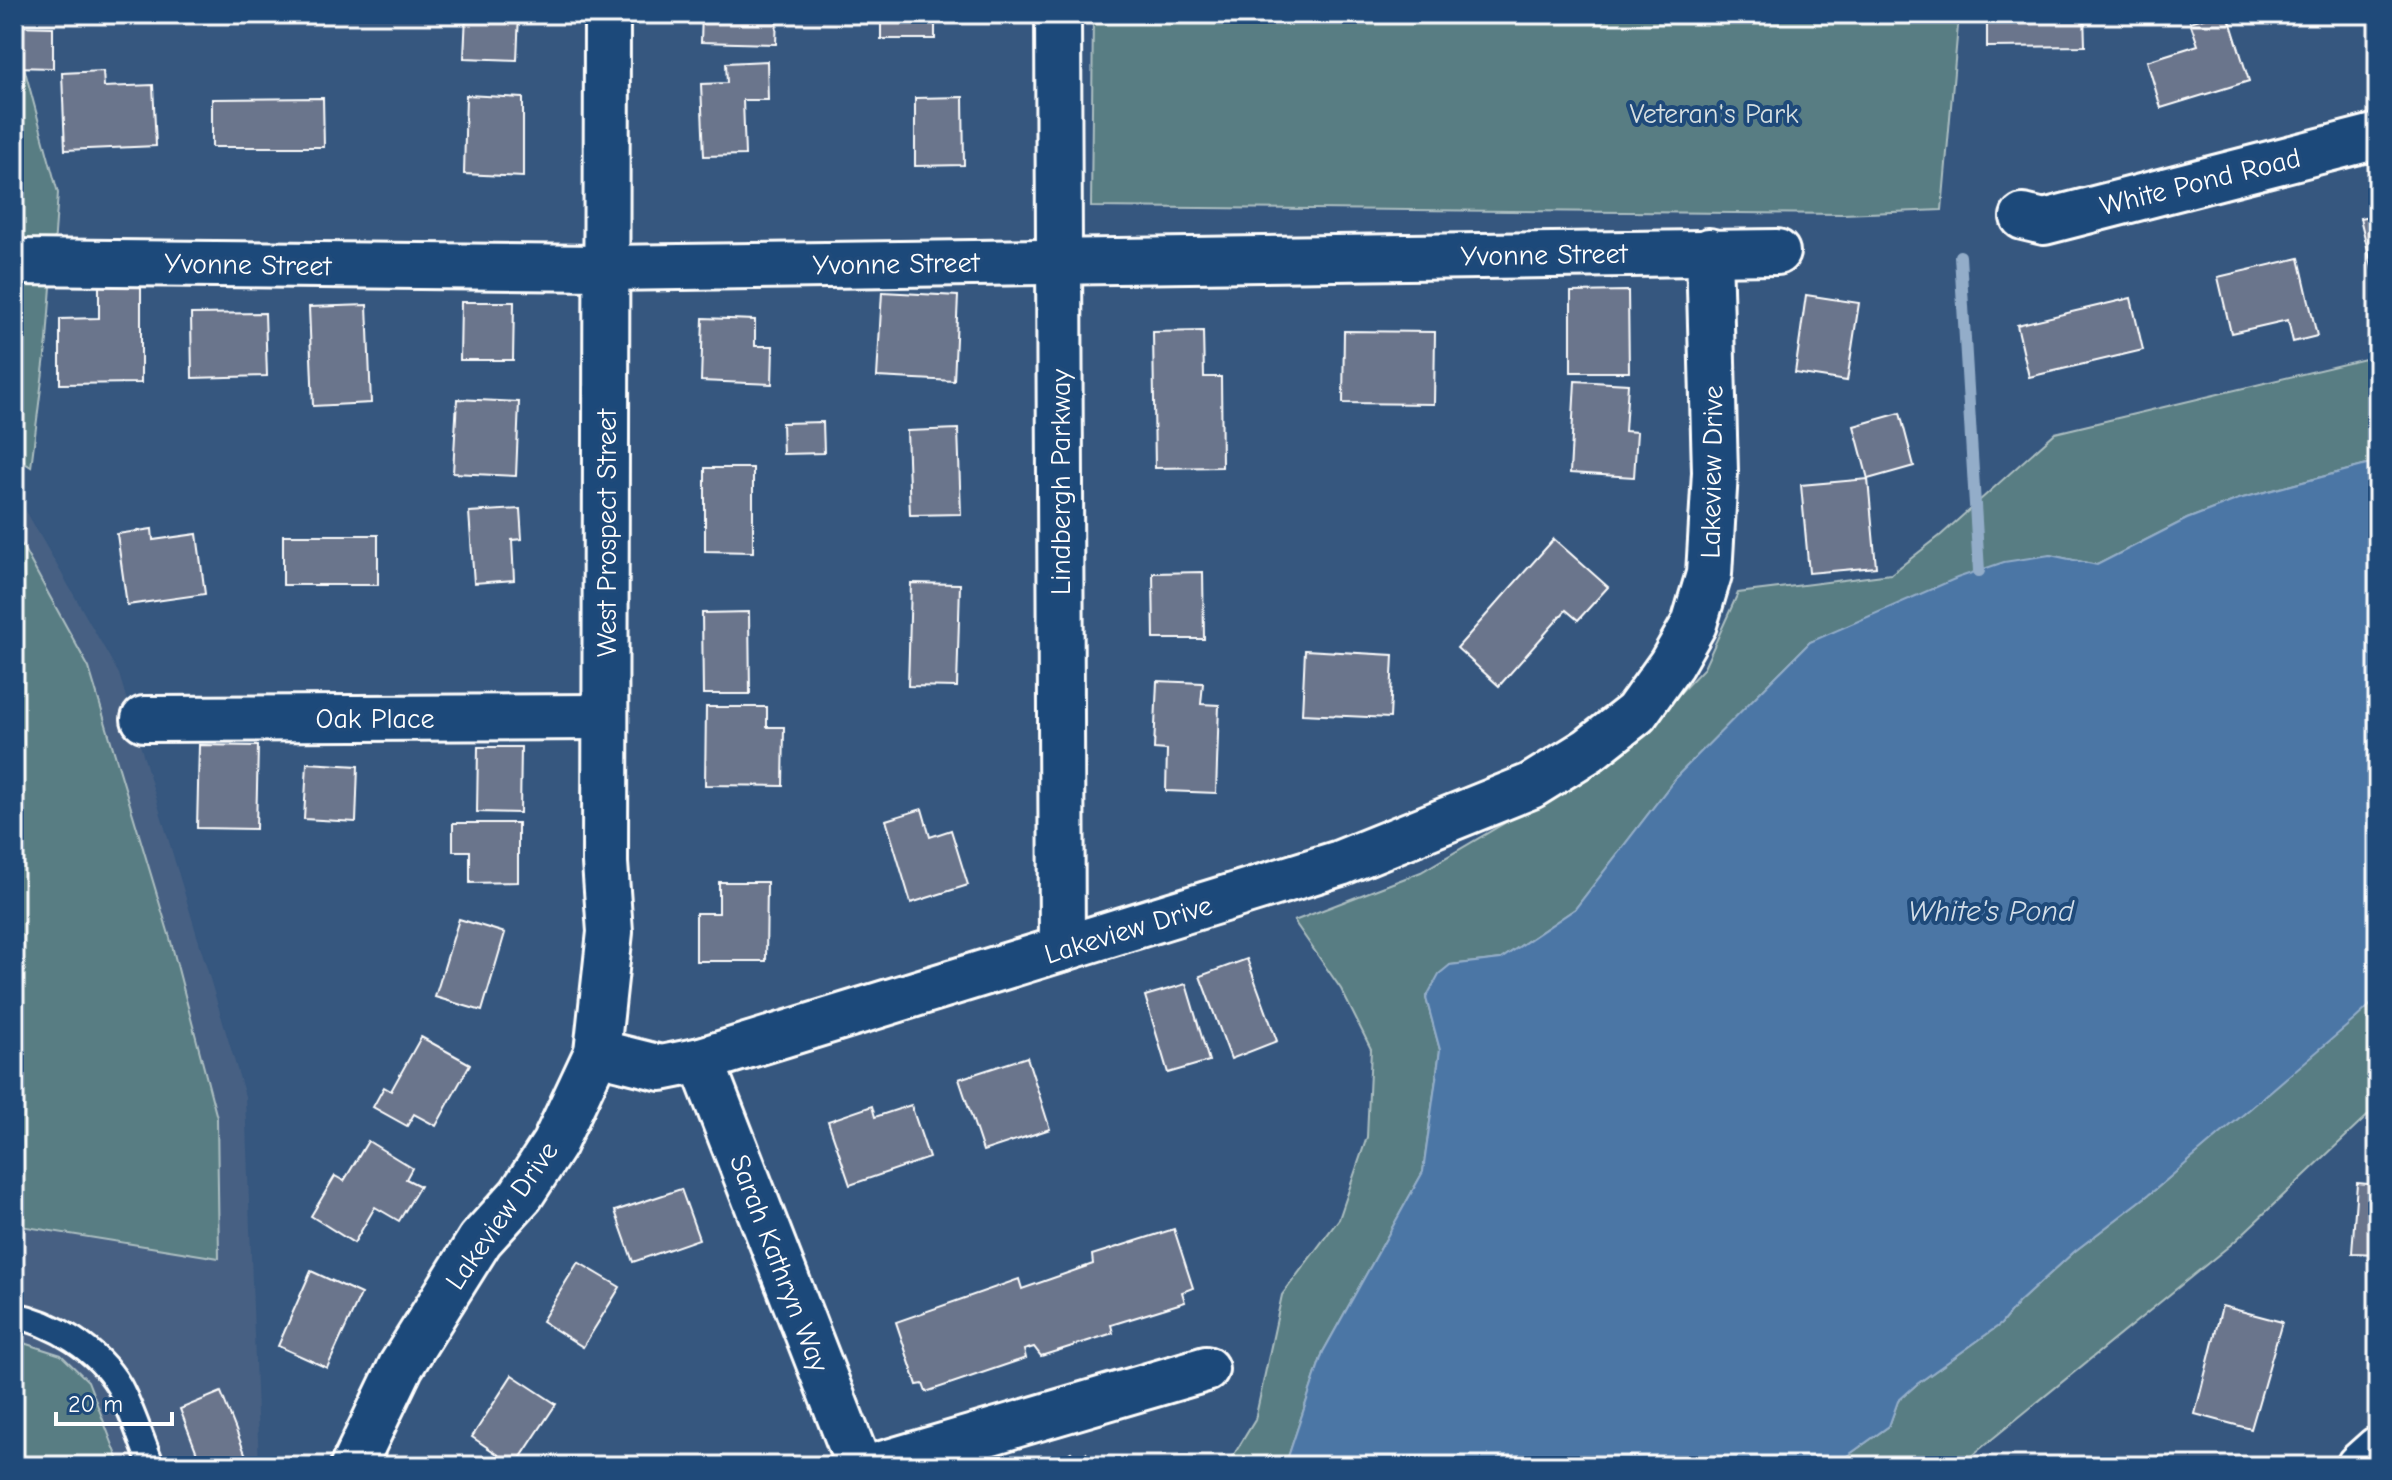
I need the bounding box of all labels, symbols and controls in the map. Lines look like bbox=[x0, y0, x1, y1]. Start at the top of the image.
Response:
park label: Veteran's Park bbox=[1629, 98, 1799, 130]
street label: White Pond Road bbox=[2097, 142, 2304, 222]
street label: Yvonne Street bbox=[1460, 238, 1629, 272]
street label: Yvonne Street bbox=[812, 247, 981, 281]
street label: Yvonne Street bbox=[164, 248, 333, 282]
street label: Lindbergh Parkway bbox=[1045, 369, 1077, 595]
street label: Lakeview Drive bbox=[1694, 385, 1730, 559]
street label: West Prospect Street bbox=[591, 408, 623, 657]
street label: Oak Place bbox=[315, 703, 435, 735]
street label: Lakeview Drive bbox=[1041, 889, 1216, 971]
water label: White's Pond bbox=[1908, 894, 2075, 929]
street label: Lakeview Drive bbox=[439, 1135, 565, 1296]
street label: Sarah Kathryn Way bbox=[723, 1150, 835, 1377]
scale bar bbox=[56, 1376, 172, 1426]
text: 20 m bbox=[68, 1390, 123, 1418]

